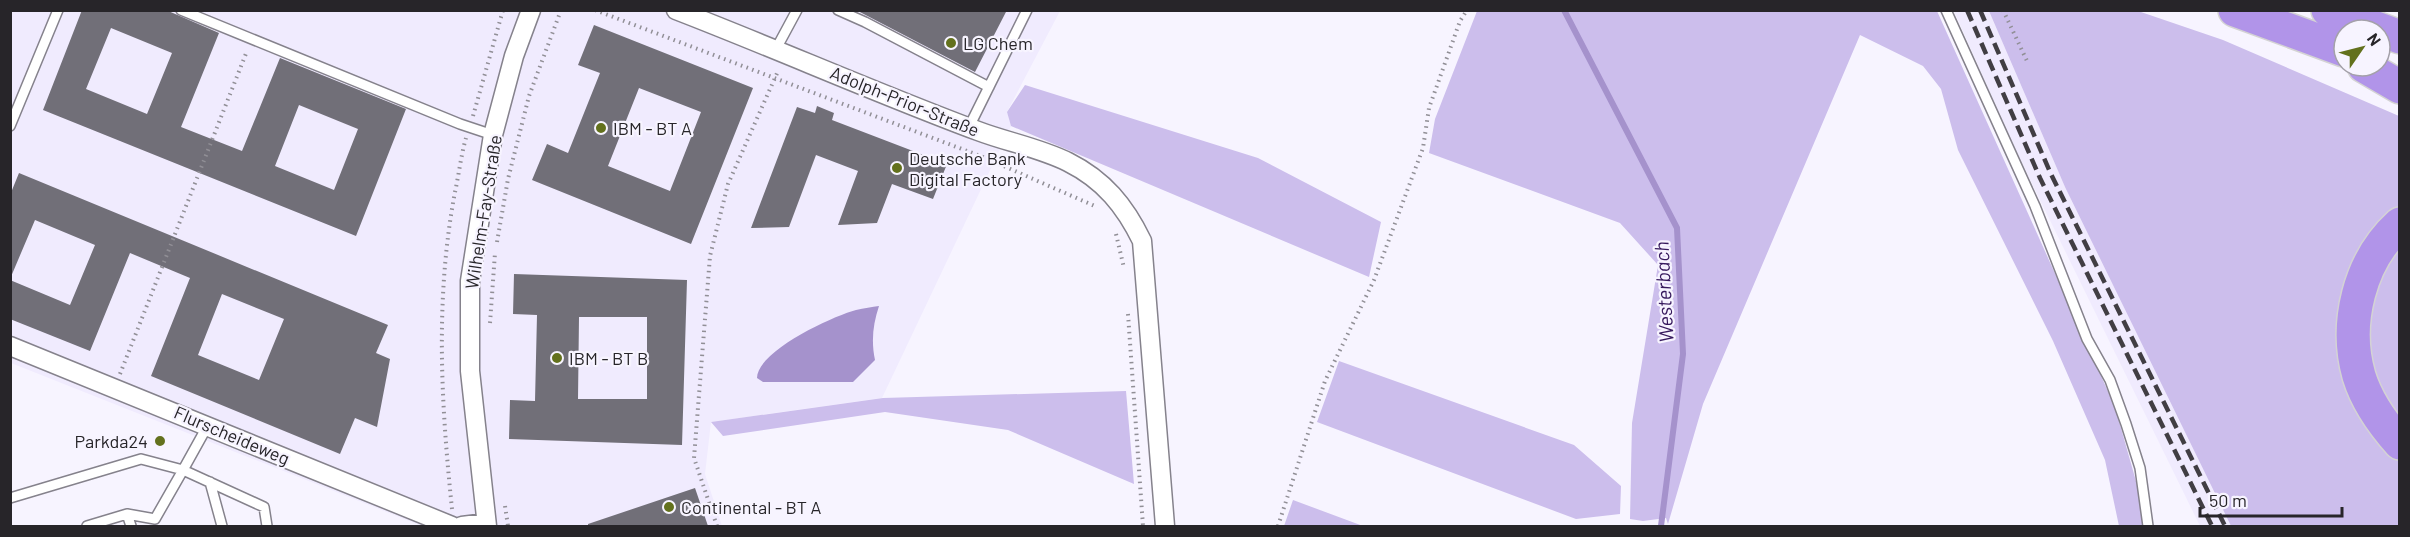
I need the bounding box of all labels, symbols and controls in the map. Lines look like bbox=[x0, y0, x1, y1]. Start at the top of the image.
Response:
north arrow bbox=[2332, 18, 2392, 78]
text: N bbox=[2364, 29, 2386, 49]
place label: LG Chem bbox=[963, 32, 1033, 54]
marker: LG Chem bbox=[944, 36, 958, 50]
street label: Adolph-Prior-Straße bbox=[827, 61, 983, 141]
place label: IBM - BT A bbox=[613, 117, 692, 139]
marker: IBM - BT A bbox=[594, 121, 608, 135]
street label: Wilhelm-Fay-Straße bbox=[460, 133, 506, 291]
place label: Deutsche Bank Digital Factory bbox=[909, 147, 1026, 190]
marker: Deutsche Bank Digital Factory bbox=[890, 161, 904, 175]
water label: Westerbach bbox=[1648, 241, 1678, 343]
place label: IBM - BT B bbox=[569, 347, 648, 369]
marker: IBM - BT B bbox=[550, 351, 564, 365]
street label: Flurscheideweg bbox=[171, 401, 293, 469]
place label: Parkda24 bbox=[74, 430, 148, 452]
marker: Parkda24 bbox=[153, 434, 167, 448]
scale bar bbox=[2200, 480, 2342, 518]
text: 50 m bbox=[2209, 489, 2247, 511]
place label: Continental - BT A bbox=[681, 496, 822, 518]
marker: Continental - BT A bbox=[662, 500, 676, 514]

